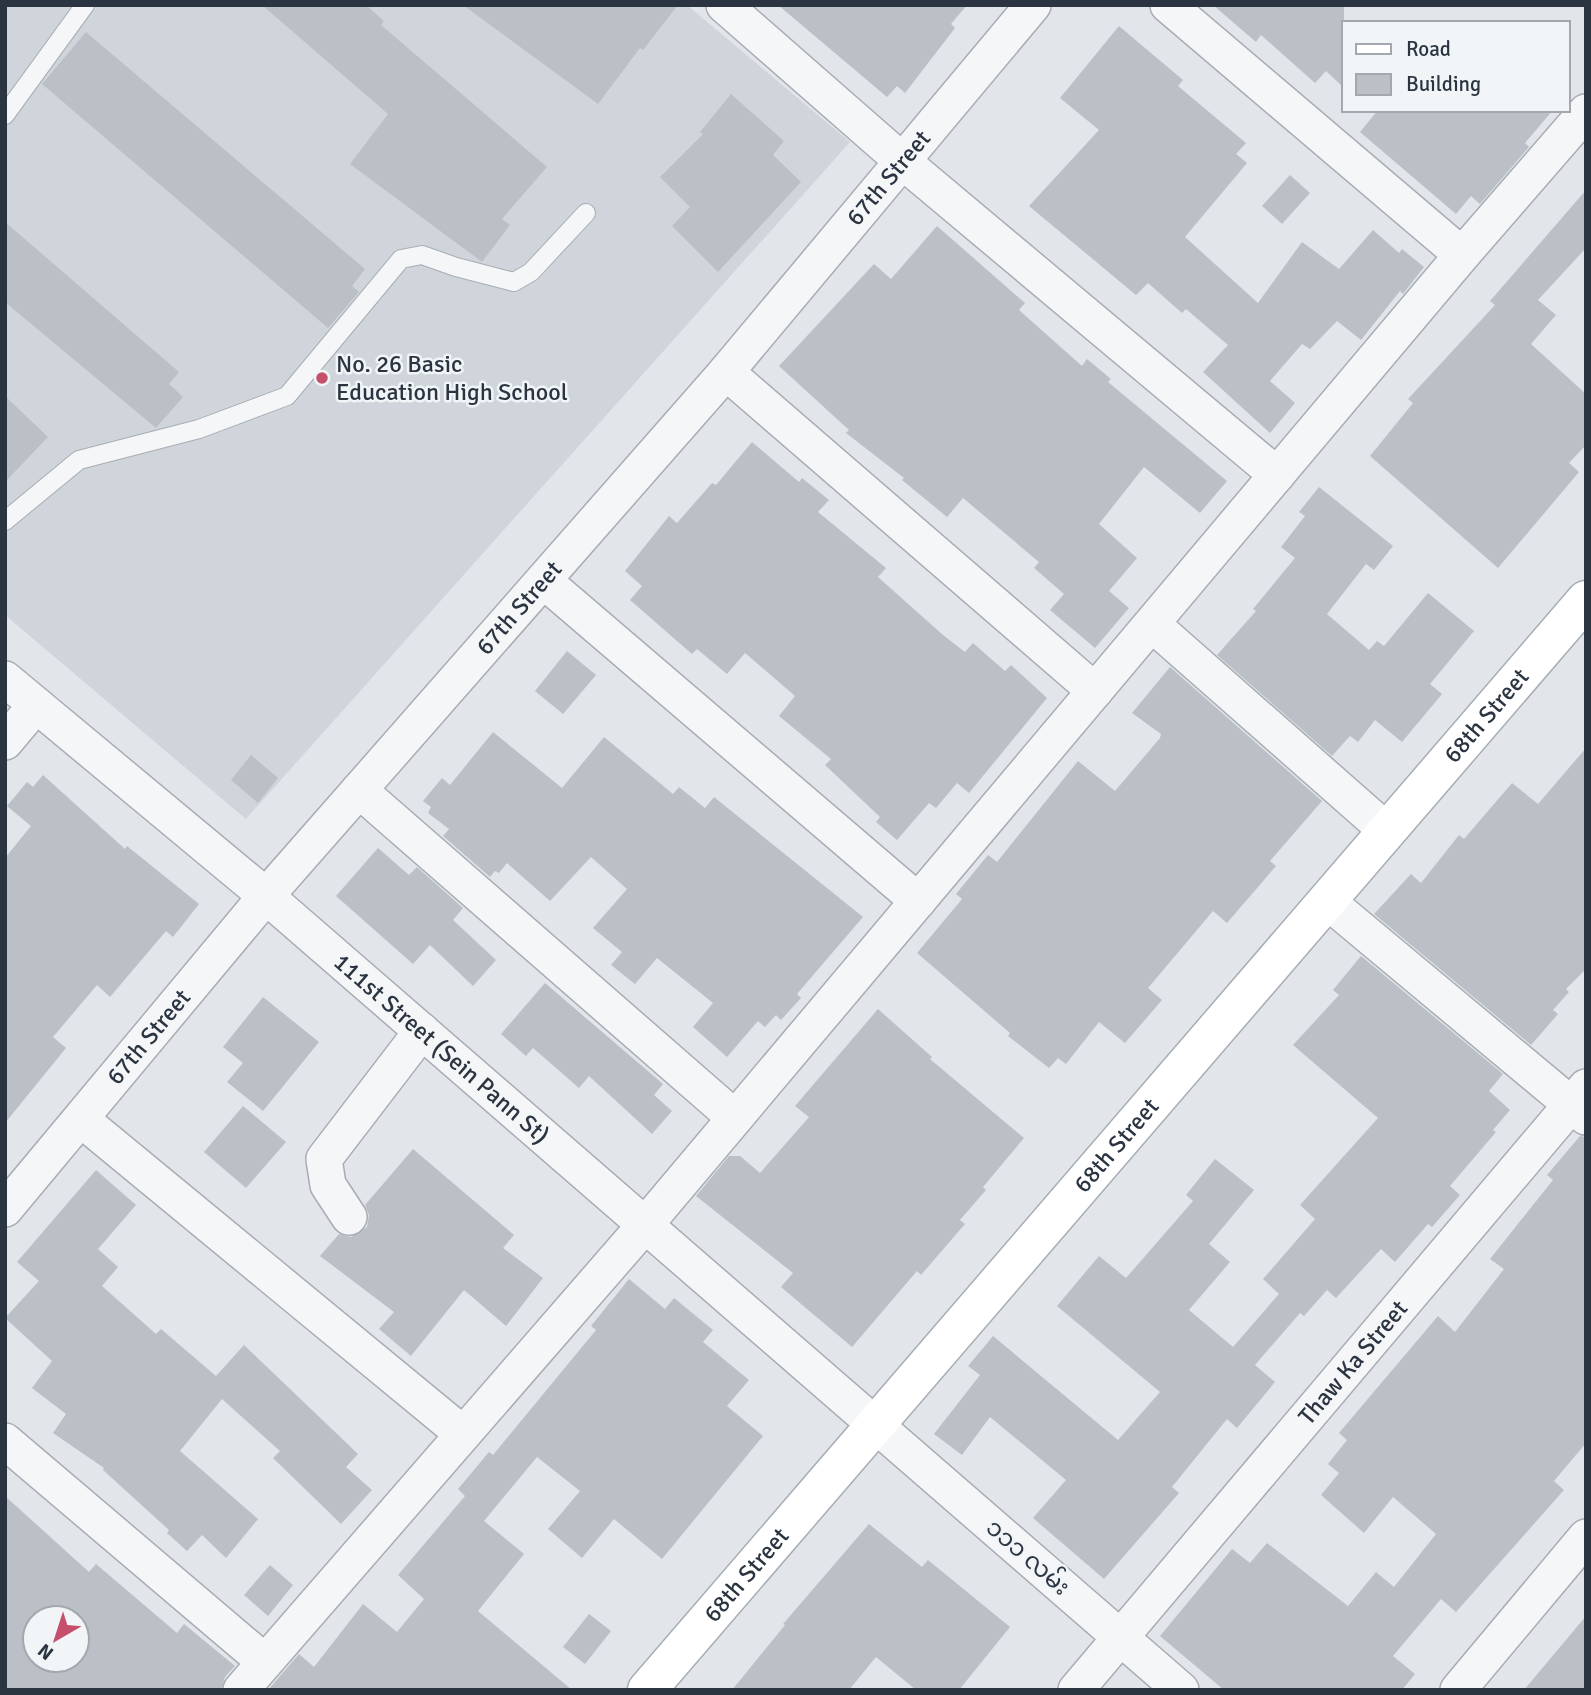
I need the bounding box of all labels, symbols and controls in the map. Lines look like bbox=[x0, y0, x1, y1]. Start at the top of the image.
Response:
legend bbox=[1342, 21, 1570, 112]
text: Road bbox=[1406, 36, 1451, 62]
text: Building bbox=[1406, 71, 1481, 97]
street label: 67th Street bbox=[840, 124, 937, 232]
place label: No. 26 Basic Education High School bbox=[336, 349, 568, 407]
marker: No. 26 Basic Education High School bbox=[314, 370, 330, 386]
street label: 67th Street bbox=[470, 555, 568, 661]
street label: 68th Street bbox=[1437, 662, 1535, 769]
street label: 111st Street (Sein Pann St) bbox=[328, 947, 556, 1150]
street label: 67th Street bbox=[100, 983, 197, 1091]
street label: 68th Street bbox=[1067, 1092, 1165, 1199]
street label: Thaw Ka Street bbox=[1292, 1294, 1414, 1431]
street label: ၁၁၁ လမ်း bbox=[980, 1512, 1077, 1602]
street label: 68th Street bbox=[697, 1521, 795, 1628]
north arrow bbox=[21, 1604, 91, 1674]
text: N bbox=[33, 1638, 59, 1665]

